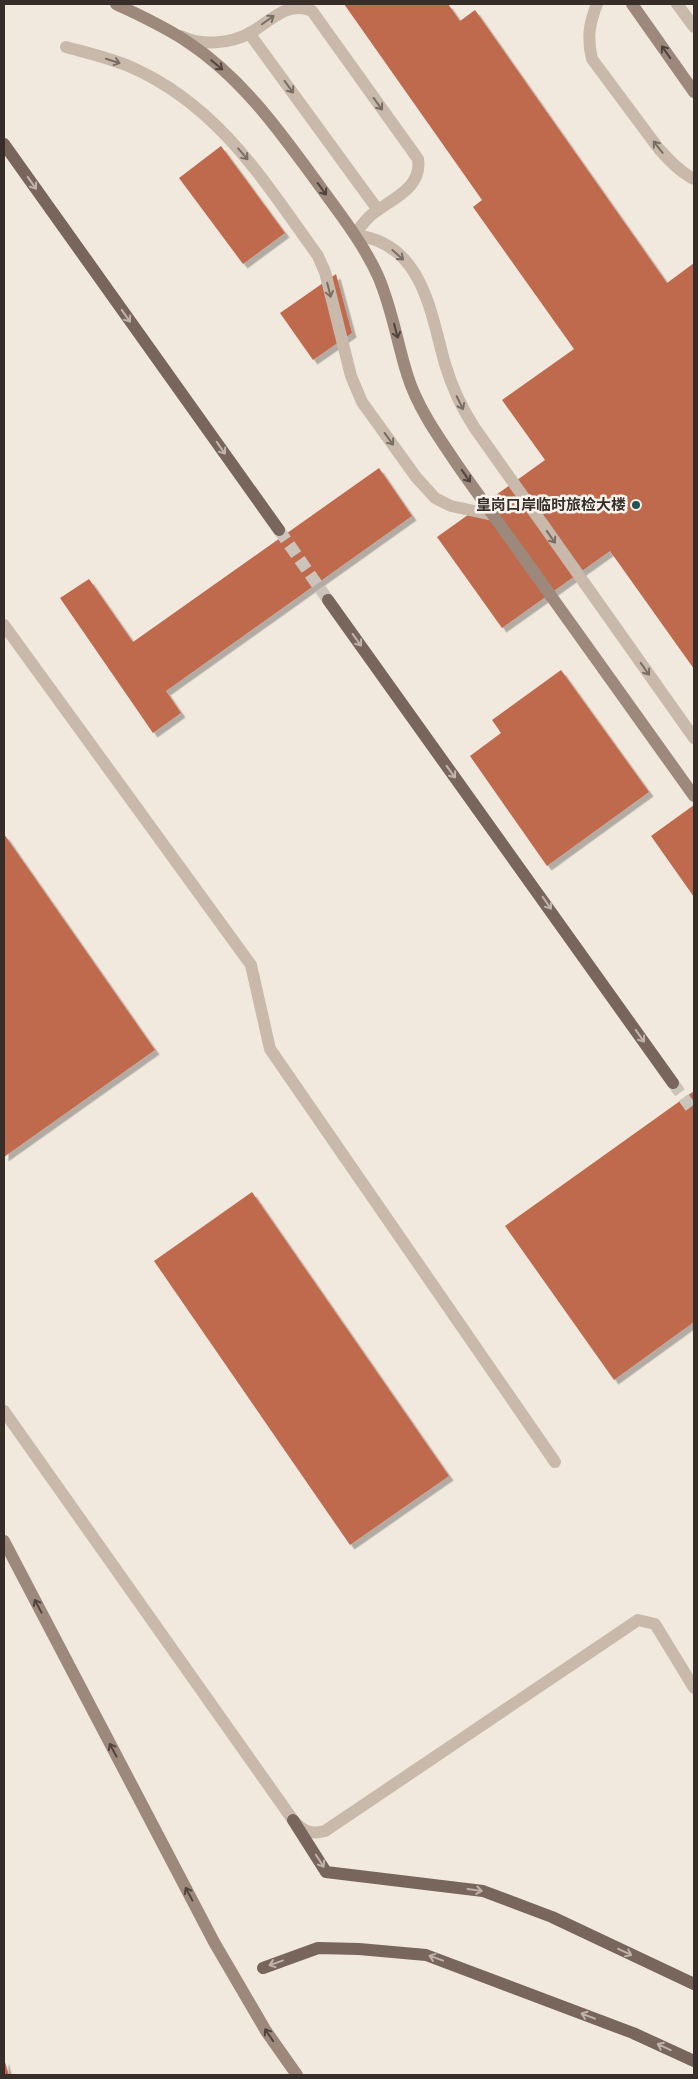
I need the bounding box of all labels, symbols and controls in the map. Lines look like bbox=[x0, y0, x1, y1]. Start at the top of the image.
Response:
one-way arrow bbox=[261, 15, 275, 25]
one-way arrow bbox=[661, 45, 671, 59]
one-way arrow bbox=[104, 56, 120, 66]
one-way arrow bbox=[210, 59, 223, 70]
one-way arrow bbox=[283, 80, 294, 93]
one-way arrow bbox=[373, 97, 383, 111]
one-way arrow bbox=[653, 140, 663, 154]
one-way arrow bbox=[238, 147, 249, 160]
one-way arrow bbox=[27, 176, 37, 190]
one-way arrow bbox=[316, 182, 327, 195]
one-way arrow bbox=[392, 249, 405, 260]
one-way arrow bbox=[325, 281, 334, 297]
one-way arrow bbox=[121, 309, 131, 323]
one-way arrow bbox=[391, 323, 401, 339]
one-way arrow bbox=[455, 395, 465, 410]
one-way arrow bbox=[383, 432, 394, 445]
one-way arrow bbox=[215, 441, 226, 454]
one-way arrow bbox=[461, 469, 471, 483]
place label: 皇岗口岸临时旅检大楼 bbox=[476, 496, 626, 514]
marker: 皇岗口岸临时旅检大楼 bbox=[630, 499, 642, 511]
one-way arrow bbox=[546, 529, 556, 543]
one-way arrow bbox=[352, 633, 362, 647]
one-way arrow bbox=[640, 662, 650, 676]
one-way arrow bbox=[446, 765, 456, 779]
one-way arrow bbox=[541, 896, 552, 910]
one-way arrow bbox=[635, 1029, 645, 1043]
one-way arrow bbox=[33, 1599, 42, 1614]
one-way arrow bbox=[108, 1743, 117, 1758]
one-way arrow bbox=[315, 1854, 325, 1868]
one-way arrow bbox=[467, 1886, 483, 1896]
one-way arrow bbox=[184, 1887, 193, 1902]
one-way arrow bbox=[617, 1947, 632, 1957]
one-way arrow bbox=[428, 1953, 444, 1962]
one-way arrow bbox=[269, 1958, 285, 1968]
one-way arrow bbox=[580, 2010, 595, 2019]
one-way arrow bbox=[264, 2028, 274, 2042]
one-way arrow bbox=[657, 2042, 672, 2051]

